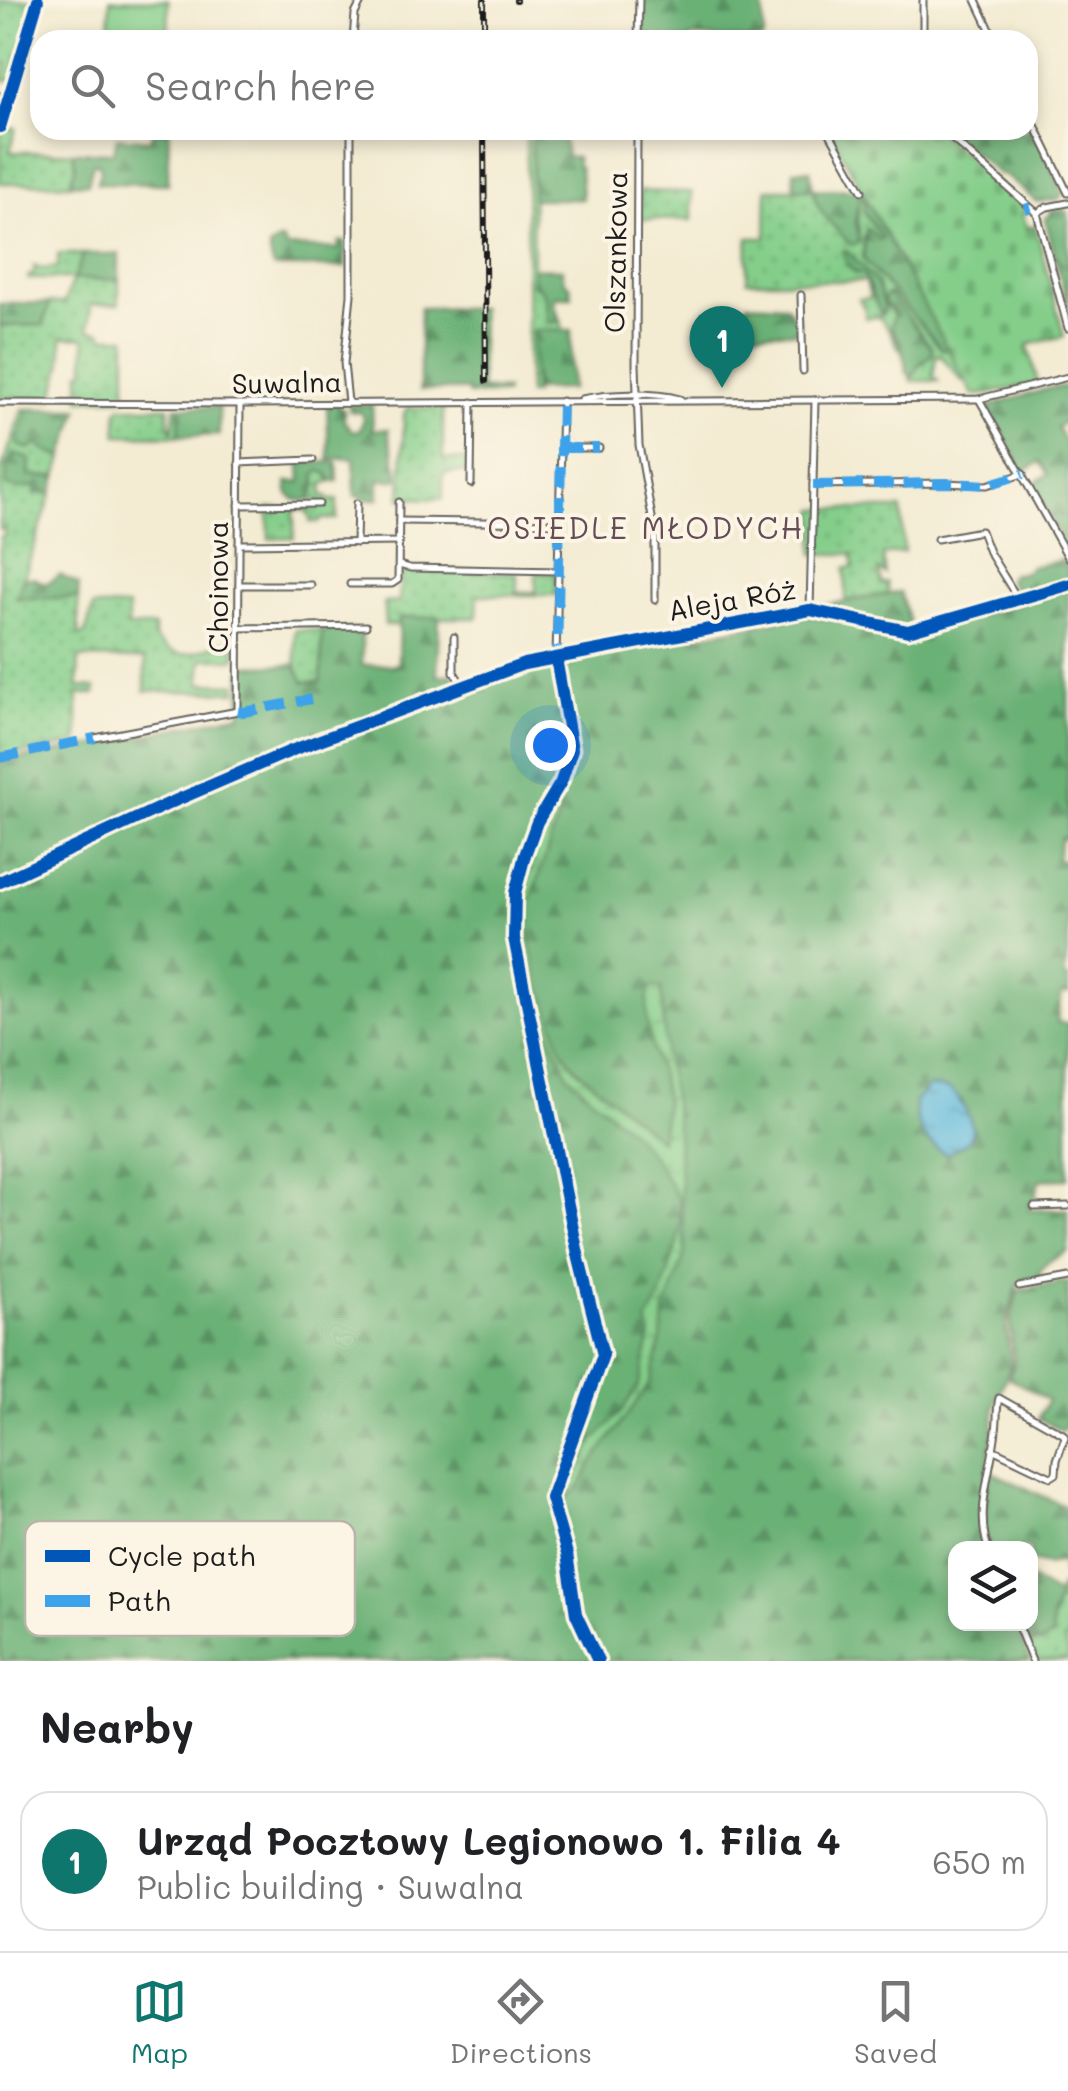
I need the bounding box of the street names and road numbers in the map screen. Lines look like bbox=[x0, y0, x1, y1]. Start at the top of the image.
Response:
street label: Olszankowa bbox=[596, 171, 634, 333]
street label: Suwalna bbox=[232, 363, 342, 401]
street label: Choinowa bbox=[199, 521, 235, 653]
street label: Aleja Róż bbox=[665, 570, 799, 628]

